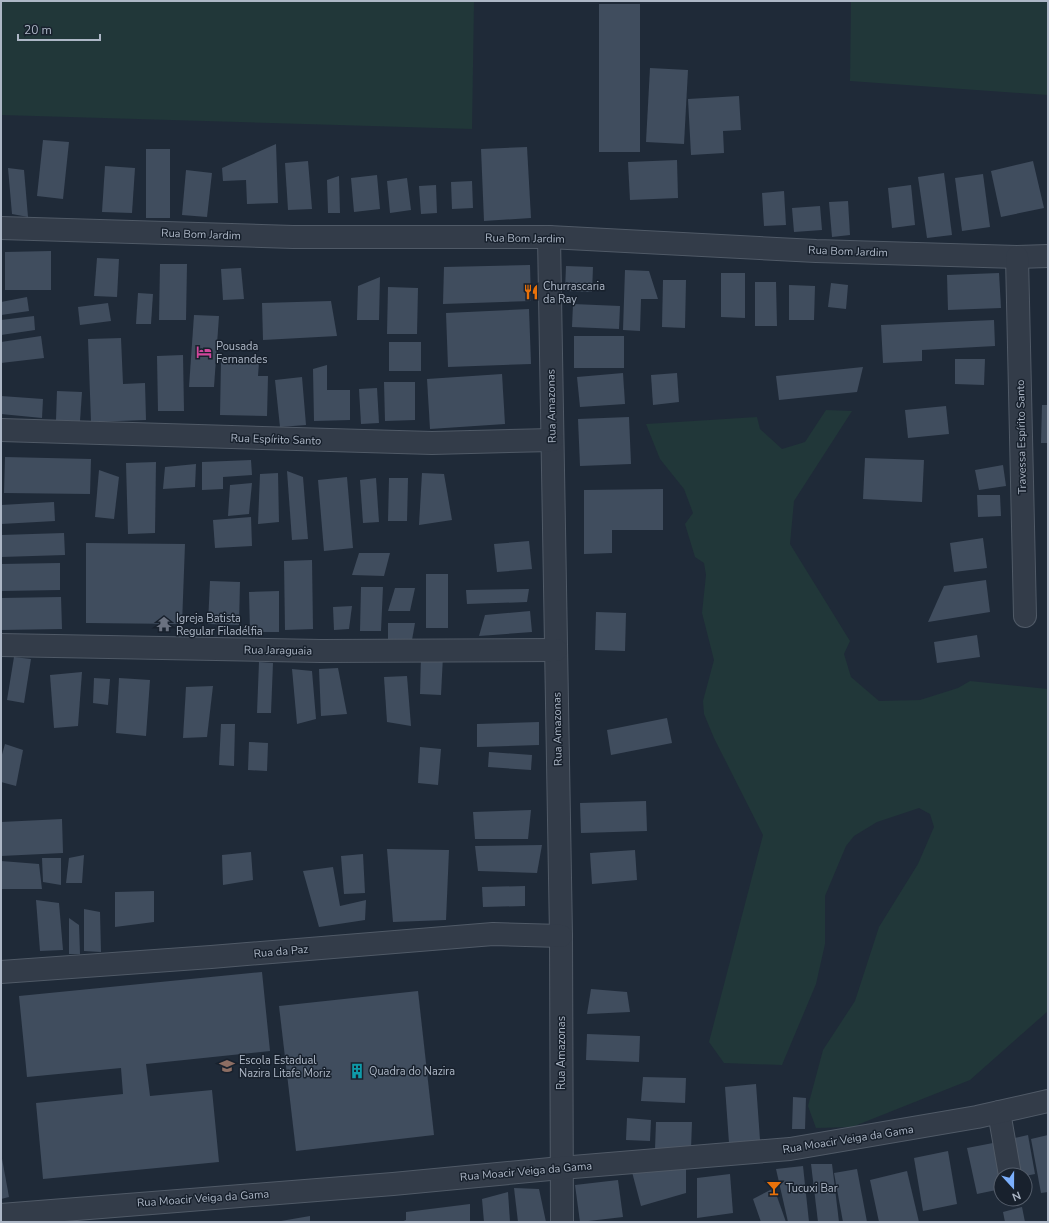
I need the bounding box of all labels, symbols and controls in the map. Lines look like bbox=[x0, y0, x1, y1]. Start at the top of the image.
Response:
scale bar bbox=[18, 16, 100, 42]
text: 20 m bbox=[24, 22, 52, 38]
street label: Rua Bom Jardim bbox=[161, 226, 241, 243]
street label: Rua Bom Jardim bbox=[485, 230, 565, 247]
street label: Rua Bom Jardim bbox=[808, 243, 888, 260]
place label: Churrascaria da Ray bbox=[543, 279, 605, 307]
restaurant icon: Churrascaria da Ray bbox=[522, 283, 540, 301]
place label: Pousada Fernandes bbox=[216, 339, 268, 367]
hotel icon: Pousada Fernandes bbox=[195, 343, 213, 361]
street label: Rua Amazonas bbox=[543, 369, 560, 443]
street label: Travessa Espírito Santo bbox=[1013, 380, 1030, 494]
street label: Rua Espírito Santo bbox=[230, 430, 322, 449]
place label: Igreja Batista Regular Filadélfia bbox=[176, 611, 263, 639]
temple icon: Igreja Batista Regular Filadélfia bbox=[155, 615, 173, 633]
street label: Rua Jaraguaia bbox=[244, 642, 312, 659]
street label: Rua Amazonas bbox=[549, 692, 566, 766]
street label: Rua da Paz bbox=[253, 942, 309, 961]
street label: Rua Amazonas bbox=[554, 1016, 569, 1090]
place label: Escola Estadual Nazira Litafe Moriz bbox=[239, 1053, 331, 1081]
school or university icon: Escola Estadual Nazira Litafe Moriz bbox=[218, 1057, 236, 1075]
building icon: Quadra do Nazira bbox=[348, 1062, 366, 1080]
place label: Quadra do Nazira bbox=[369, 1064, 455, 1079]
street label: Rua Moacir Veiga da Gama bbox=[781, 1122, 915, 1157]
street label: Rua Moacir Veiga da Gama bbox=[459, 1158, 593, 1185]
north arrow bbox=[993, 1167, 1033, 1207]
bar icon: Tucuxi Bar bbox=[765, 1179, 783, 1197]
place label: Tucuxi Bar bbox=[786, 1181, 838, 1196]
street label: Rua Moacir Veiga da Gama bbox=[136, 1186, 270, 1211]
text: N bbox=[1010, 1187, 1023, 1204]

